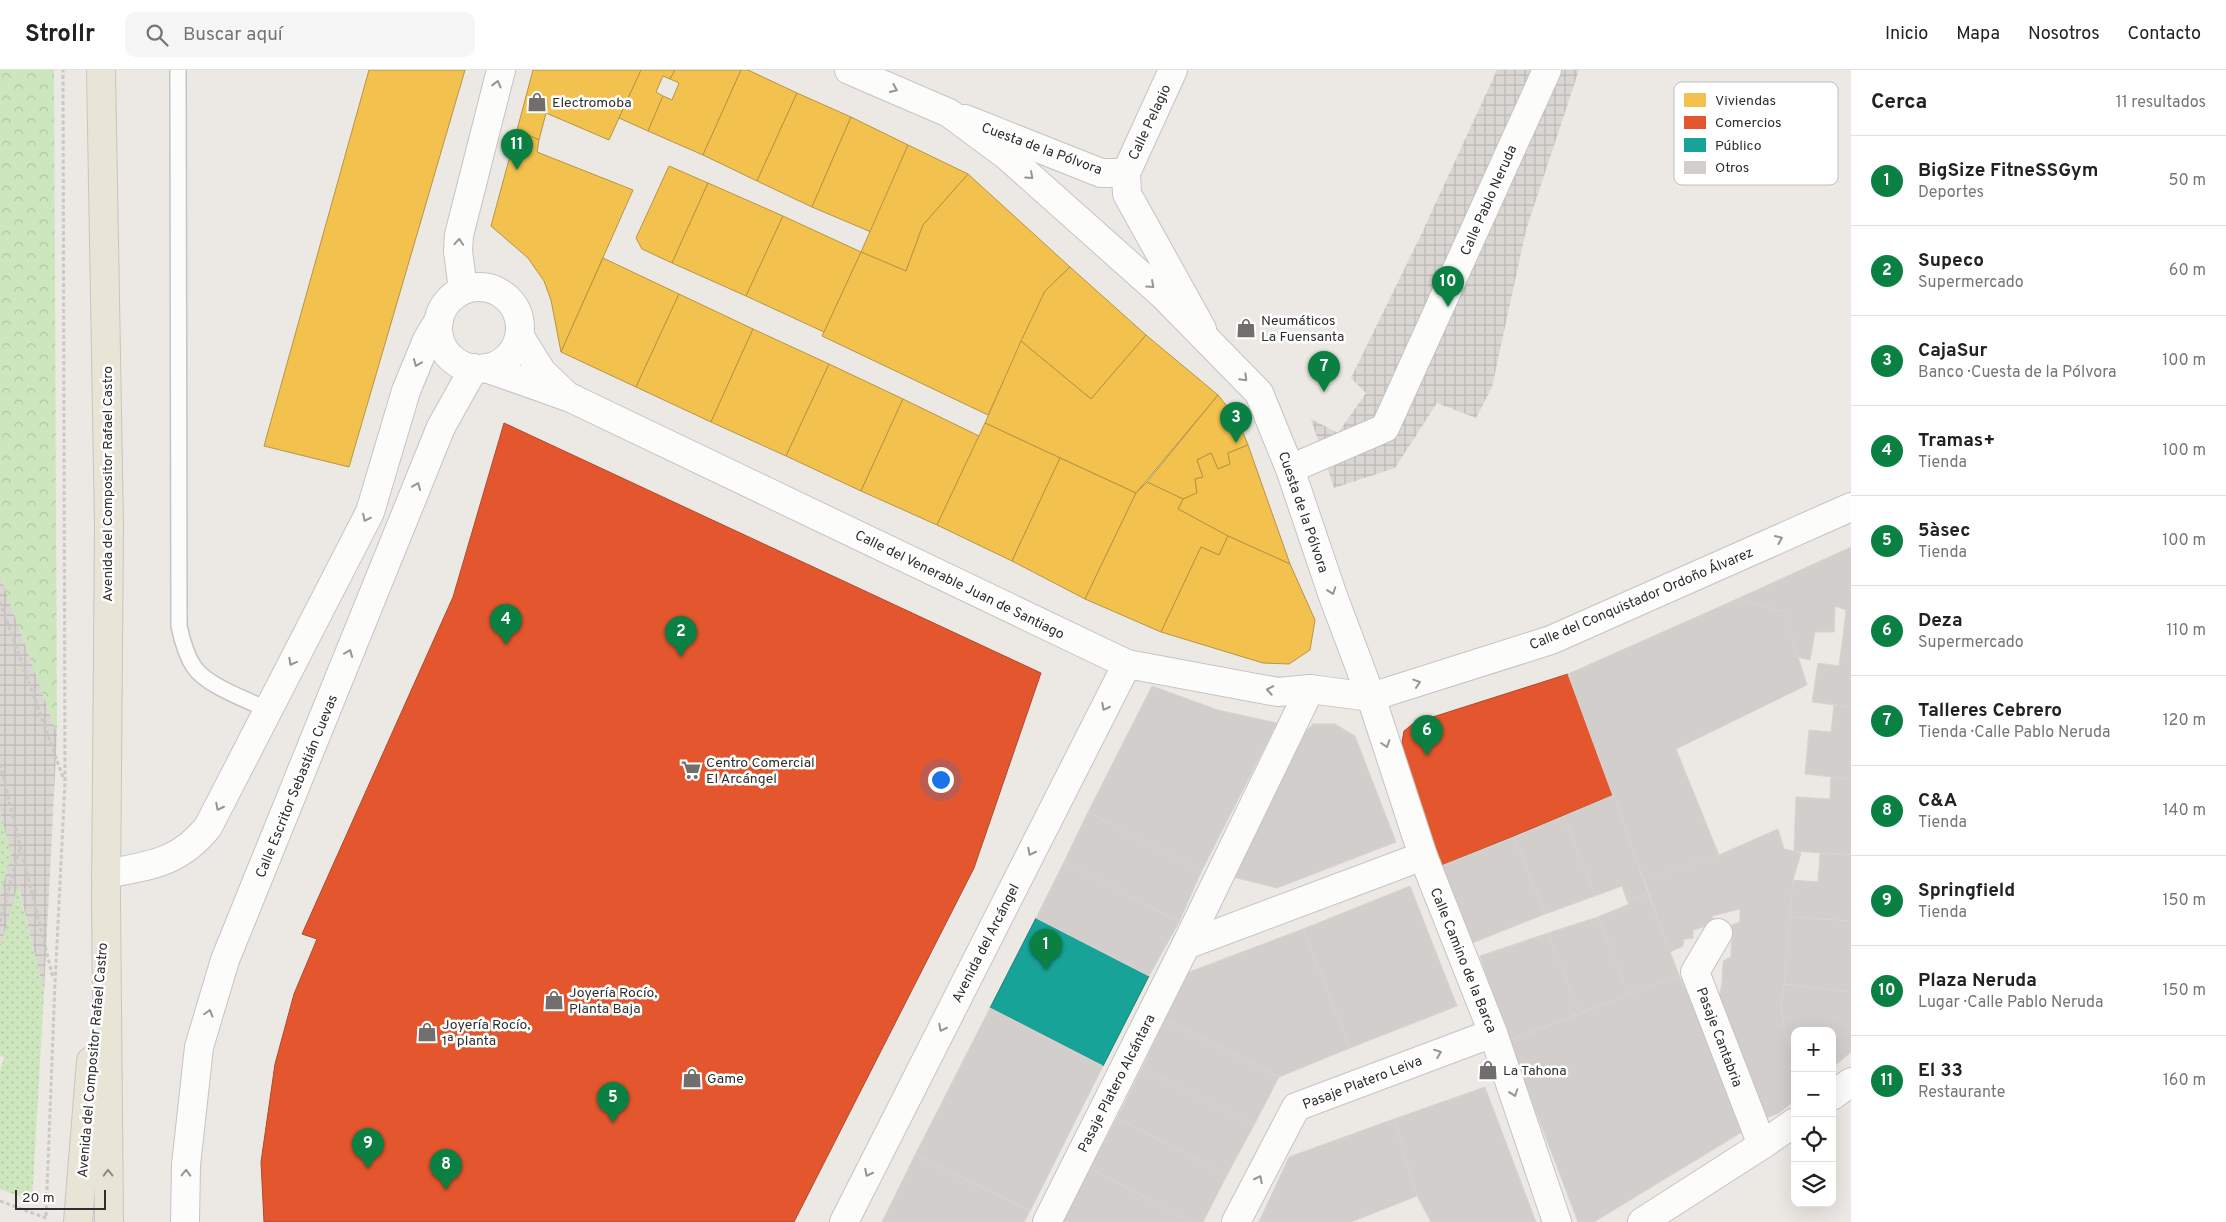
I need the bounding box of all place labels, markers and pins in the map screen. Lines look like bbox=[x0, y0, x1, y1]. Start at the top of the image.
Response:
shop icon: Electromoba bbox=[526, 91, 548, 113]
place label: Electromoba bbox=[552, 95, 632, 112]
pin: 11 bbox=[501, 129, 533, 170]
pin: 10 bbox=[1432, 266, 1464, 307]
place label: Neumáticos La Fuensanta bbox=[1261, 313, 1344, 346]
shop icon: Neumáticos La Fuensanta bbox=[1235, 317, 1257, 339]
pin: 7 bbox=[1308, 351, 1340, 392]
pin: 3 bbox=[1220, 402, 1252, 443]
pin: 4 bbox=[490, 604, 522, 645]
pin: 2 bbox=[665, 616, 697, 657]
pin: 6 bbox=[1411, 715, 1443, 756]
place label: Centro Comercial El Arcángel bbox=[706, 755, 815, 788]
supermarket icon: Centro Comercial El Arcángel bbox=[680, 759, 702, 781]
pin: 1 bbox=[1030, 929, 1062, 970]
place label: Joyería Rocío, Planta Baja bbox=[569, 985, 657, 1018]
shop icon: Joyería Rocío, Planta Baja bbox=[543, 989, 565, 1011]
place label: Joyería Rocío, 1ª planta bbox=[442, 1017, 530, 1050]
shop icon: Joyería Rocío, 1ª planta bbox=[416, 1021, 438, 1043]
shop icon: La Tahona bbox=[1477, 1059, 1499, 1081]
place label: La Tahona bbox=[1503, 1063, 1567, 1080]
shop icon: Game bbox=[681, 1067, 703, 1089]
place label: Game bbox=[707, 1071, 744, 1088]
pin: 5 bbox=[597, 1082, 629, 1123]
pin: 9 bbox=[352, 1128, 384, 1169]
pin: 8 bbox=[430, 1149, 462, 1190]

